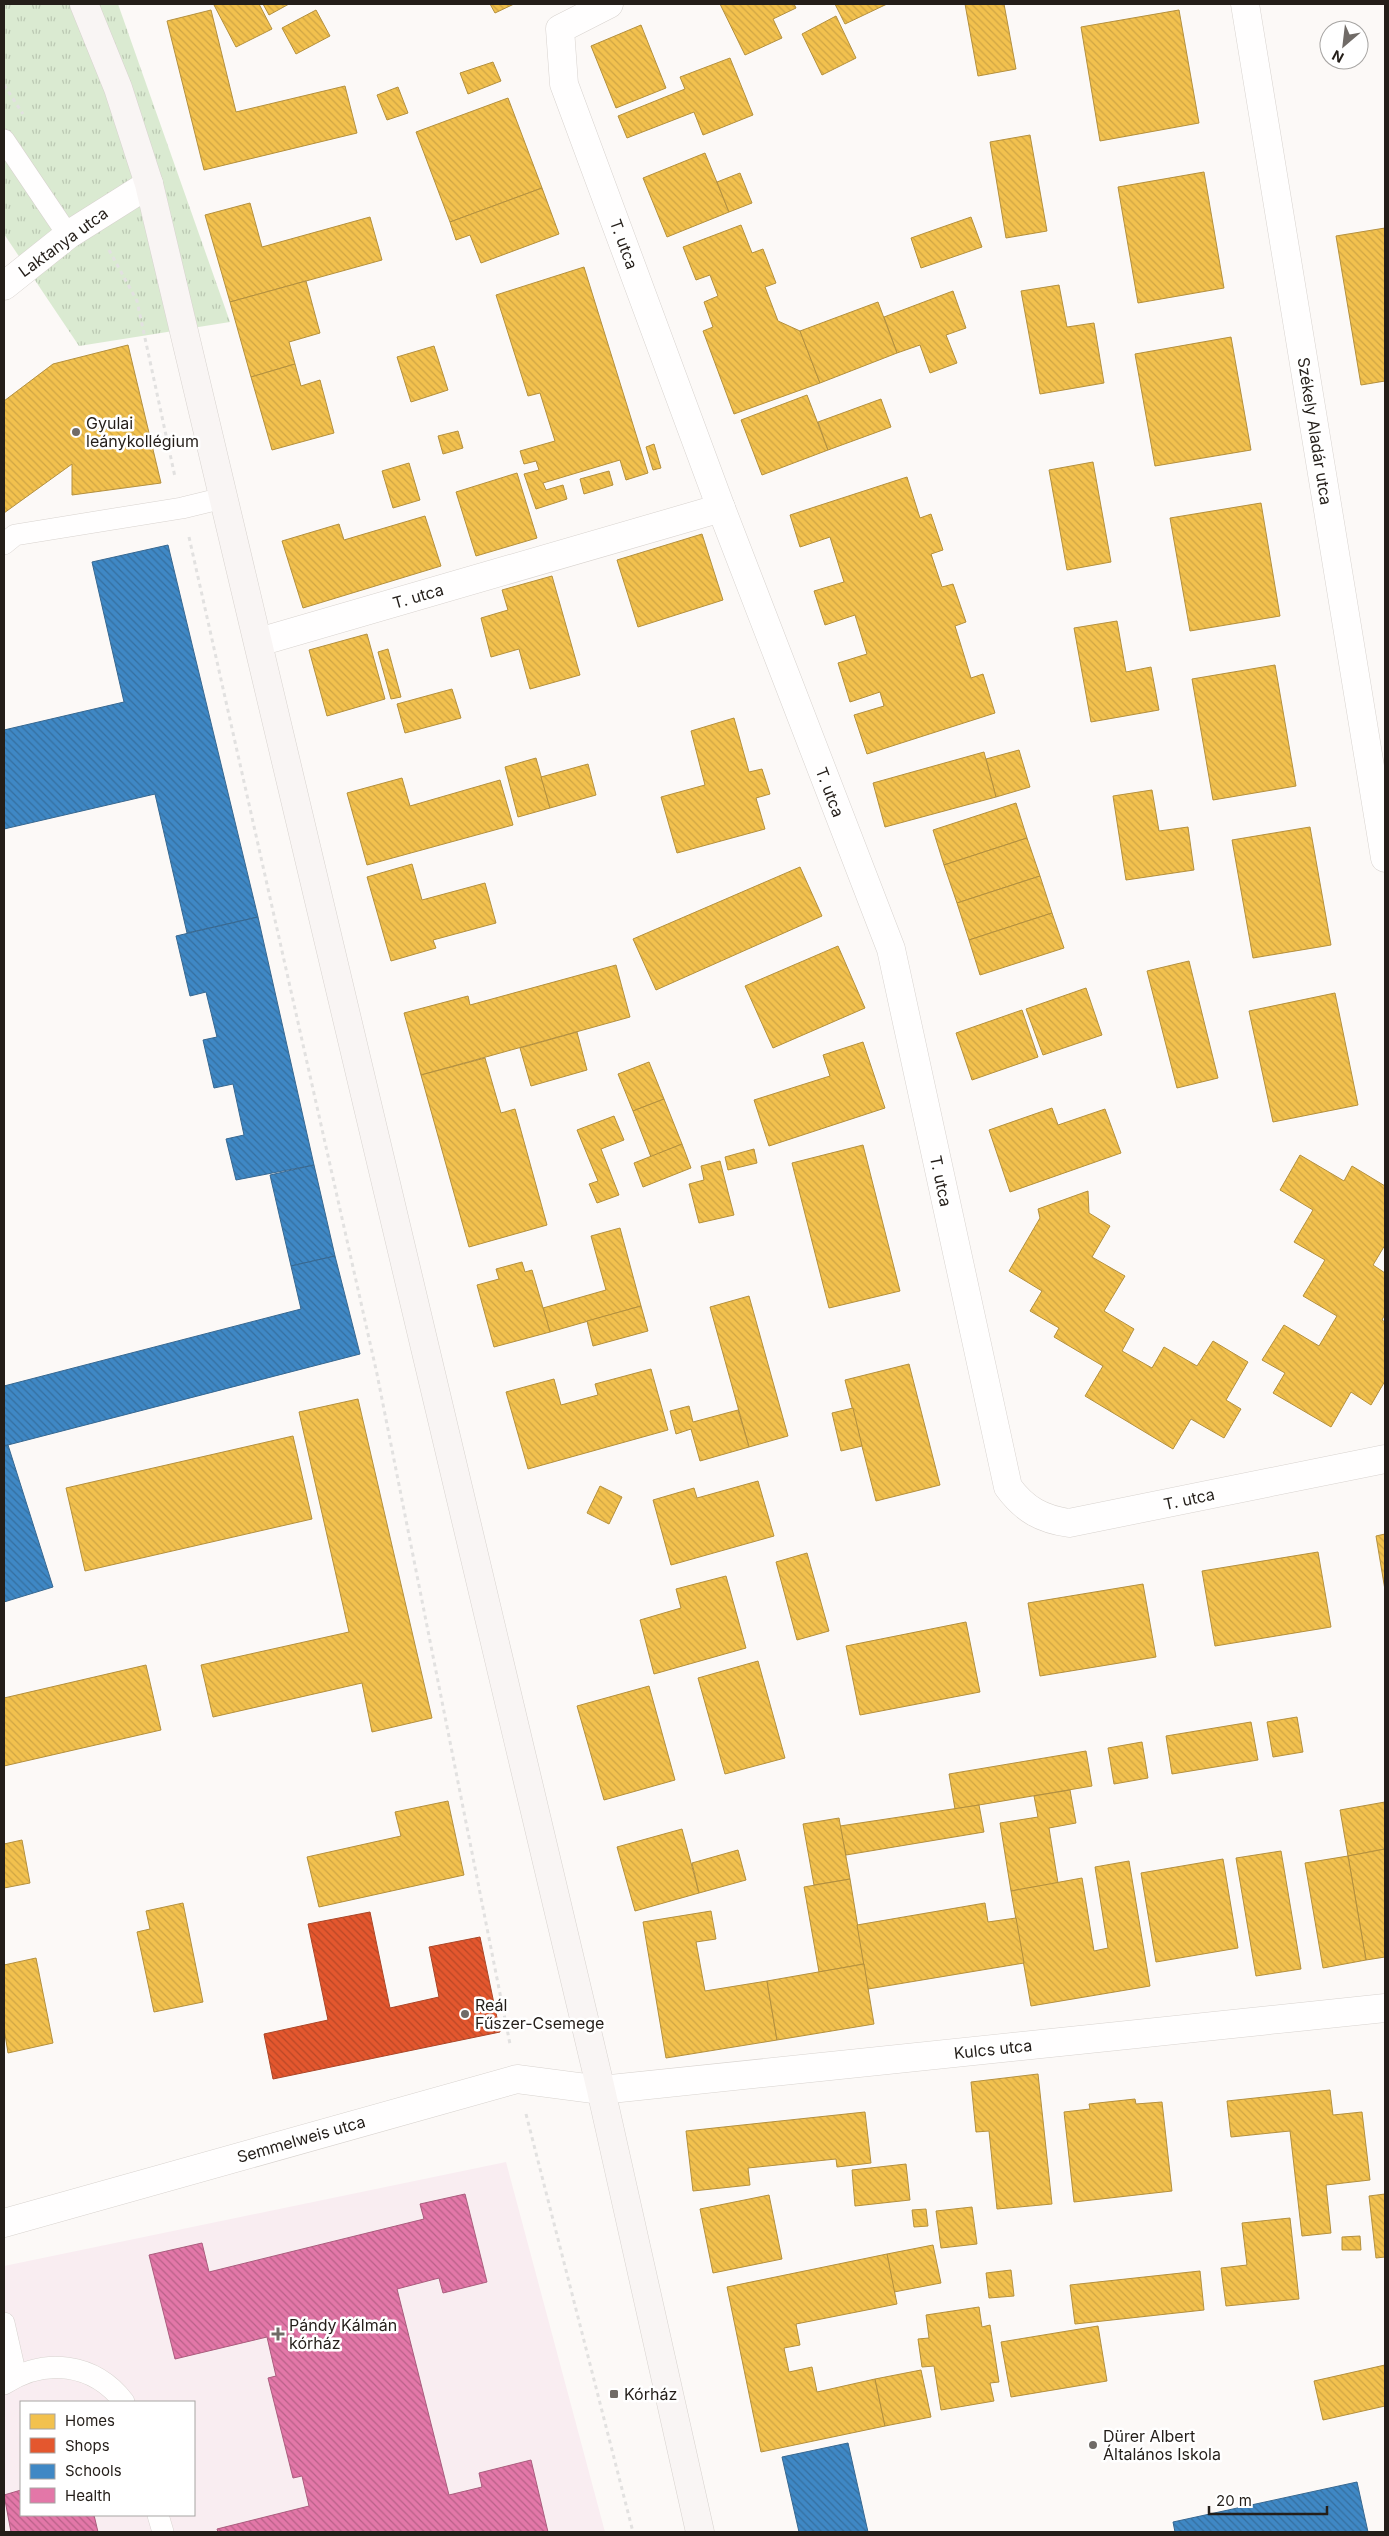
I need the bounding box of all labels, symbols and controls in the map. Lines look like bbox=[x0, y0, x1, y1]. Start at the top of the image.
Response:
north arrow bbox=[1319, 20, 1369, 70]
text: N bbox=[1329, 47, 1346, 67]
street label: Laktanya utca bbox=[14, 203, 112, 281]
street label: T. utca bbox=[606, 216, 642, 272]
street label: Székely Aladár utca bbox=[1293, 356, 1337, 506]
place label: Gyulai leánykollégium bbox=[86, 413, 199, 451]
marker: Gyulai leánykollégium bbox=[70, 426, 82, 438]
street label: T. utca bbox=[390, 579, 446, 613]
street label: T. utca bbox=[811, 764, 849, 820]
street label: T. utca bbox=[926, 1154, 956, 1208]
street label: T. utca bbox=[1162, 1484, 1216, 1514]
place label: Reál Fűszer-Csemege bbox=[475, 1995, 604, 2033]
marker: Reál Fűszer-Csemege bbox=[459, 2008, 471, 2020]
street label: Kulcs utca bbox=[953, 2035, 1033, 2063]
street label: Semmelweis utca bbox=[235, 2111, 367, 2167]
place label: Pándy Kálmán kórház bbox=[289, 2315, 397, 2353]
marker: Pándy Kálmán kórház bbox=[271, 2327, 285, 2341]
place label: Kórház bbox=[624, 2384, 677, 2404]
marker: Kórház bbox=[608, 2388, 620, 2400]
legend bbox=[20, 2401, 195, 2516]
text: Homes bbox=[65, 2411, 115, 2430]
place label: Dürer Albert Általános Iskola bbox=[1103, 2426, 1221, 2464]
text: Shops bbox=[65, 2436, 110, 2455]
marker: Dürer Albert Általános Iskola bbox=[1087, 2439, 1099, 2451]
text: Schools bbox=[65, 2461, 122, 2480]
scale bar bbox=[1209, 2484, 1326, 2516]
text: Health bbox=[65, 2486, 111, 2505]
text: 20 m bbox=[1216, 2491, 1252, 2510]

